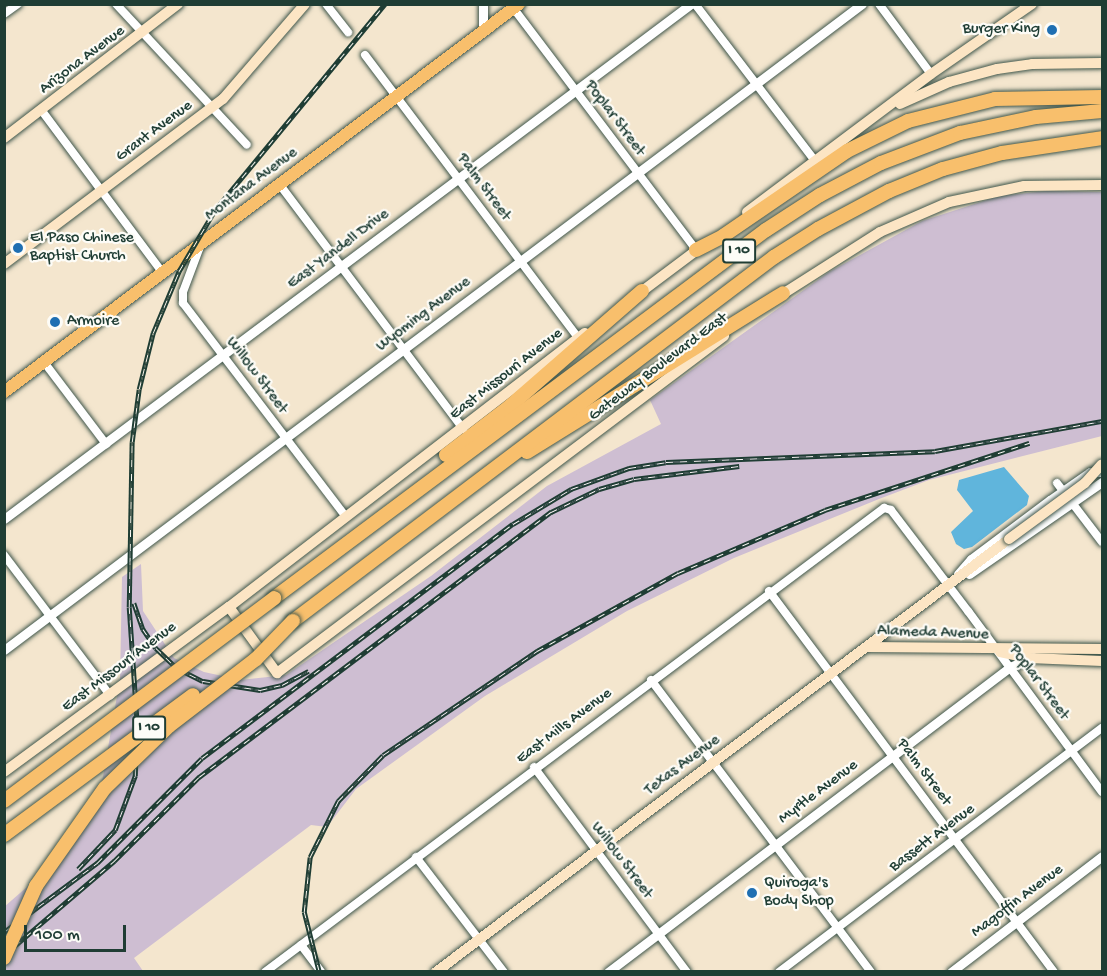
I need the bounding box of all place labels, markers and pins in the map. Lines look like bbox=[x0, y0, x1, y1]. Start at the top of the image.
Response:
place label: Burger King bbox=[963, 20, 1040, 40]
marker: Burger King bbox=[1045, 23, 1059, 37]
place label: El Paso Chinese Baptist Church bbox=[30, 229, 134, 267]
marker: El Paso Chinese Baptist Church bbox=[11, 241, 25, 255]
place label: Armoire bbox=[67, 312, 119, 332]
marker: Armoire bbox=[48, 315, 62, 329]
place label: Quiroga's Body Shop bbox=[764, 874, 834, 912]
marker: Quiroga's Body Shop bbox=[745, 886, 759, 900]

